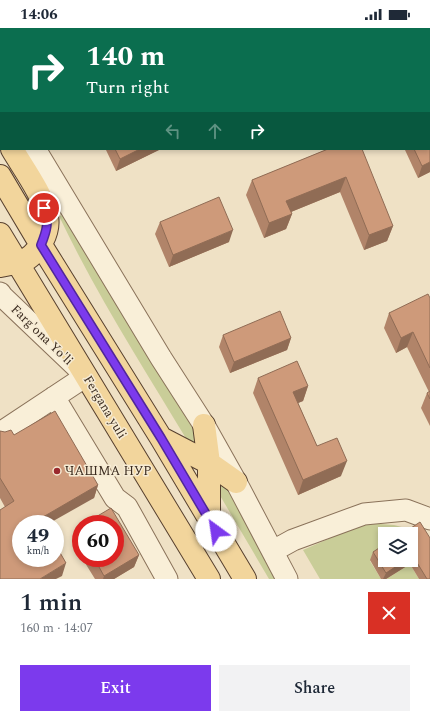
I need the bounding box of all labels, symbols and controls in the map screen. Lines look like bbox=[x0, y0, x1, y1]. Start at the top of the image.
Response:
text: 14:06 bbox=[20, 3, 58, 26]
text: 140 m bbox=[86, 35, 165, 78]
icon: right bbox=[20, 44, 72, 96]
text: Turn right bbox=[86, 74, 169, 101]
icon: left bbox=[162, 120, 184, 142]
icon: ahead bbox=[204, 120, 226, 142]
icon: right bbox=[246, 120, 268, 142]
pin bbox=[27, 191, 61, 225]
icon: arrive bbox=[33, 197, 55, 219]
street label: Farg'ona Yo'li bbox=[6, 300, 78, 370]
street label: Fergana yuli bbox=[78, 371, 132, 443]
place label: ЧАШМА НУР bbox=[65, 461, 152, 481]
marker: ЧАШМА НУР bbox=[52, 466, 62, 476]
position arrow bbox=[195, 510, 237, 552]
speed limit sign: 60 bbox=[72, 515, 124, 567]
text: 49 bbox=[27, 521, 49, 551]
map controls bbox=[378, 527, 418, 567]
button: layers bbox=[378, 527, 418, 567]
text: km/h bbox=[27, 543, 49, 559]
text: 1 min bbox=[20, 585, 82, 621]
button: close bbox=[368, 592, 410, 634]
text: 160 m · 14:07 bbox=[20, 618, 93, 638]
button: Exit bbox=[20, 665, 211, 711]
button: Share bbox=[219, 665, 410, 711]

